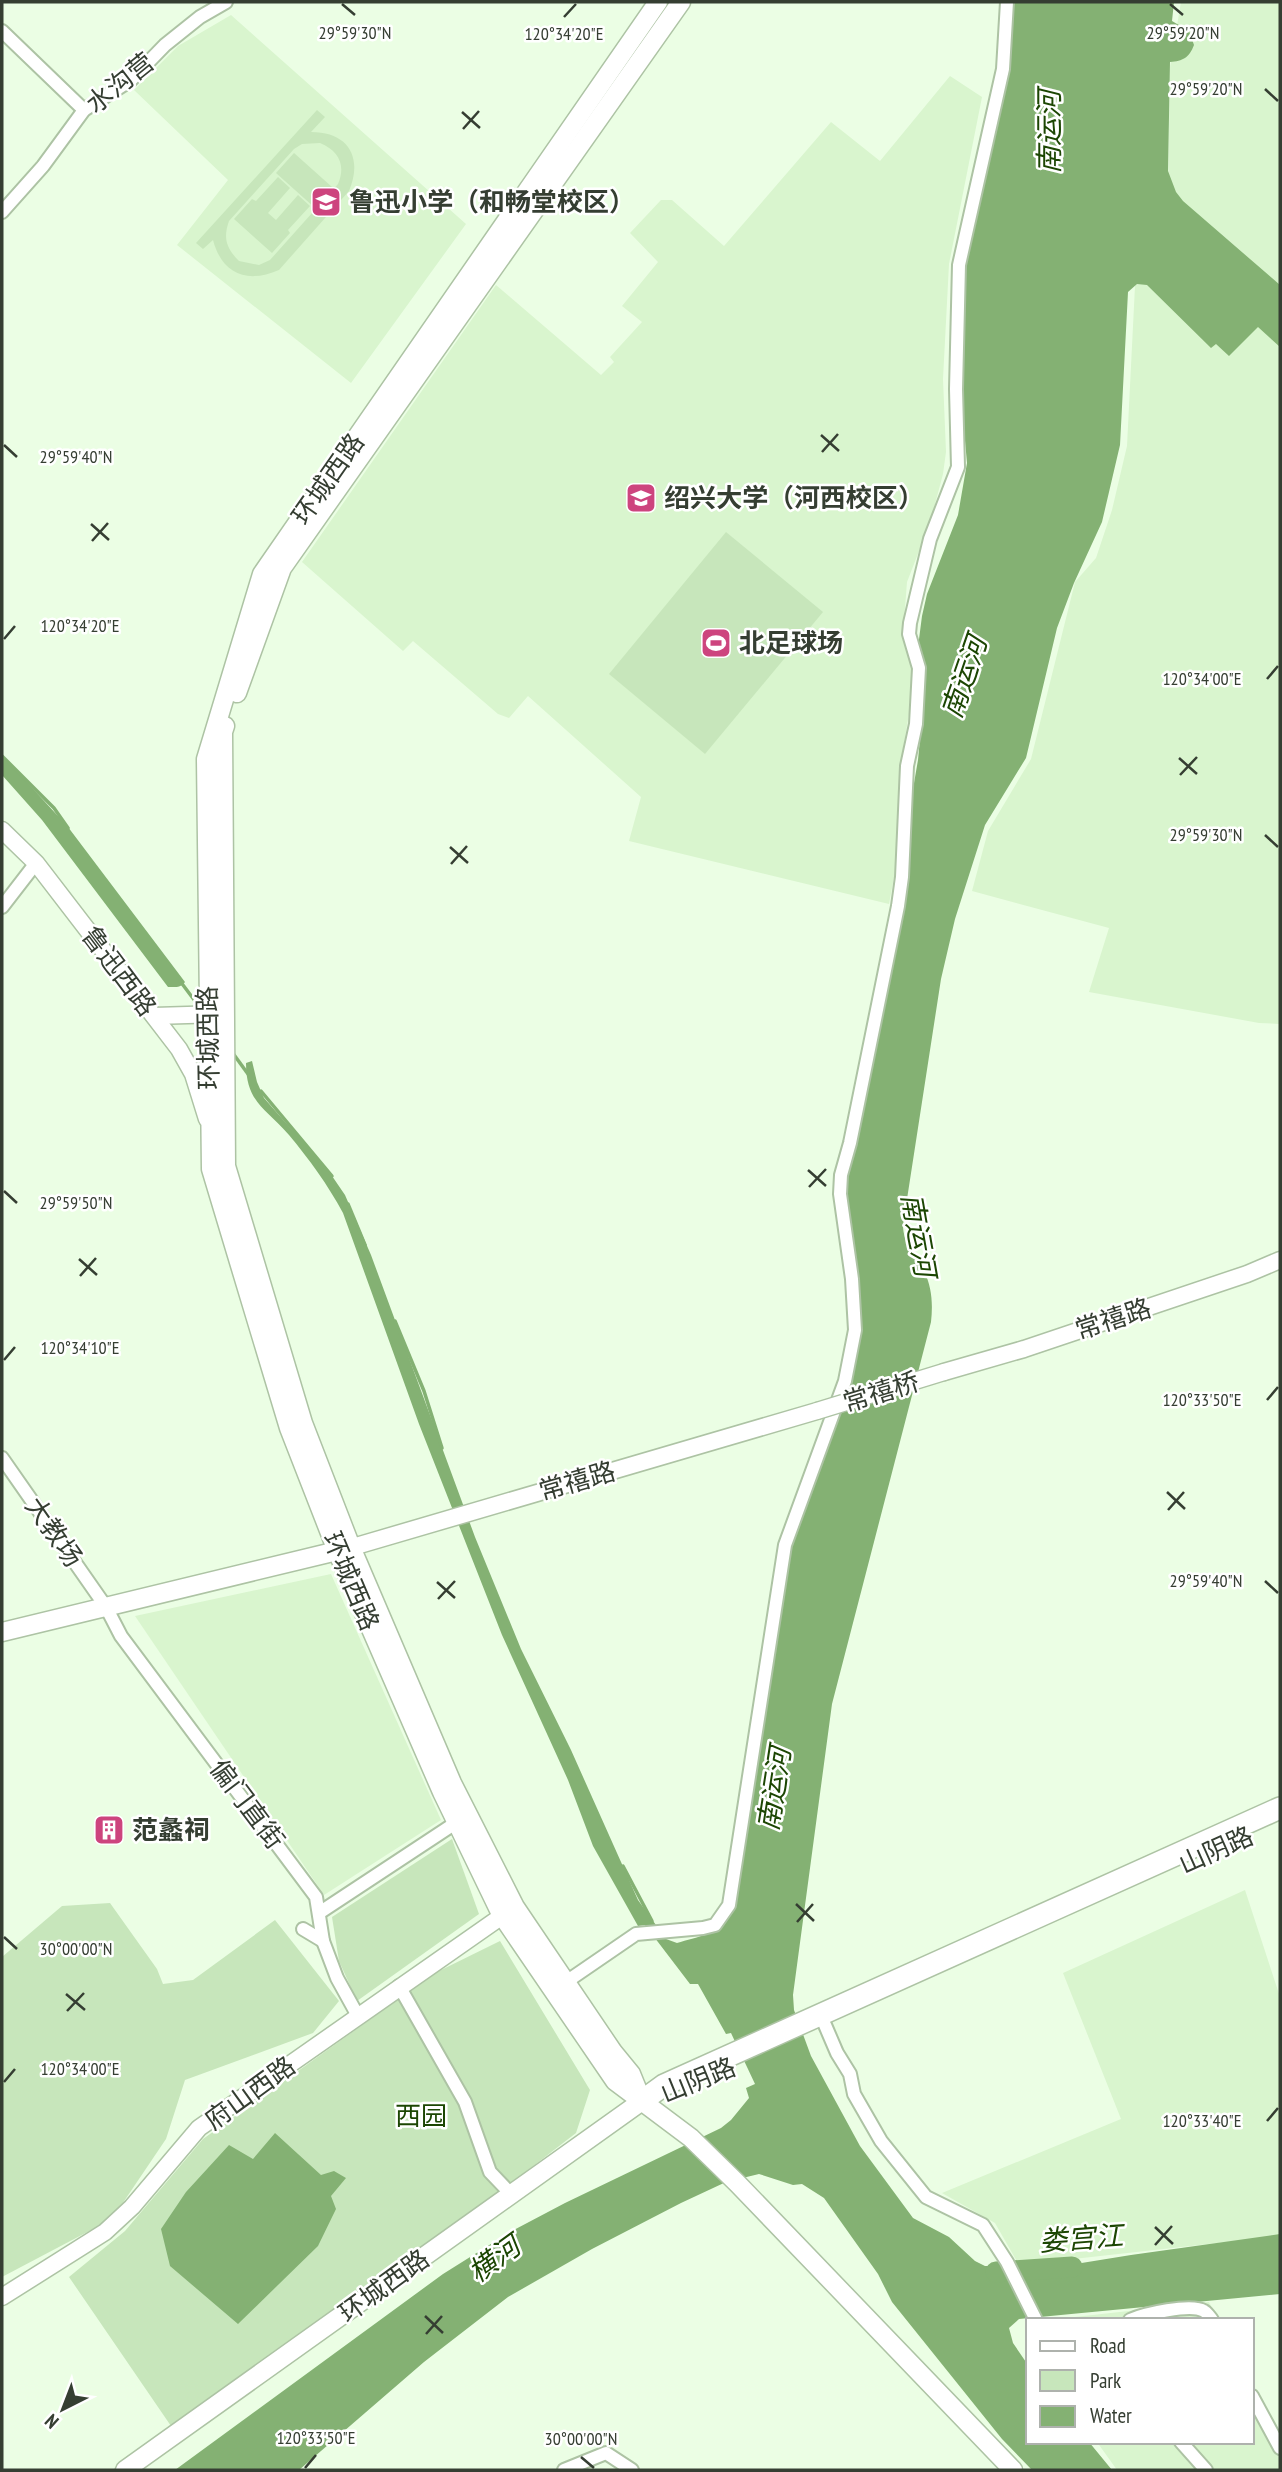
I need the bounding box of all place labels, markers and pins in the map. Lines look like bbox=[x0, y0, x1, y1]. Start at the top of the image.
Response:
school or university icon: 鲁迅小学（和畅堂校区） bbox=[309, 185, 343, 219]
place label: 鲁迅小学（和畅堂校区） bbox=[349, 185, 635, 218]
school or university icon: 绍兴大学（河西校区） bbox=[624, 481, 658, 515]
place label: 绍兴大学（河西校区） bbox=[664, 481, 924, 514]
sports icon: 北足球场 bbox=[699, 626, 733, 660]
place label: 北足球场 bbox=[739, 626, 843, 659]
building icon: 范蠡祠 bbox=[92, 1813, 126, 1847]
place label: 范蠡祠 bbox=[132, 1813, 210, 1846]

